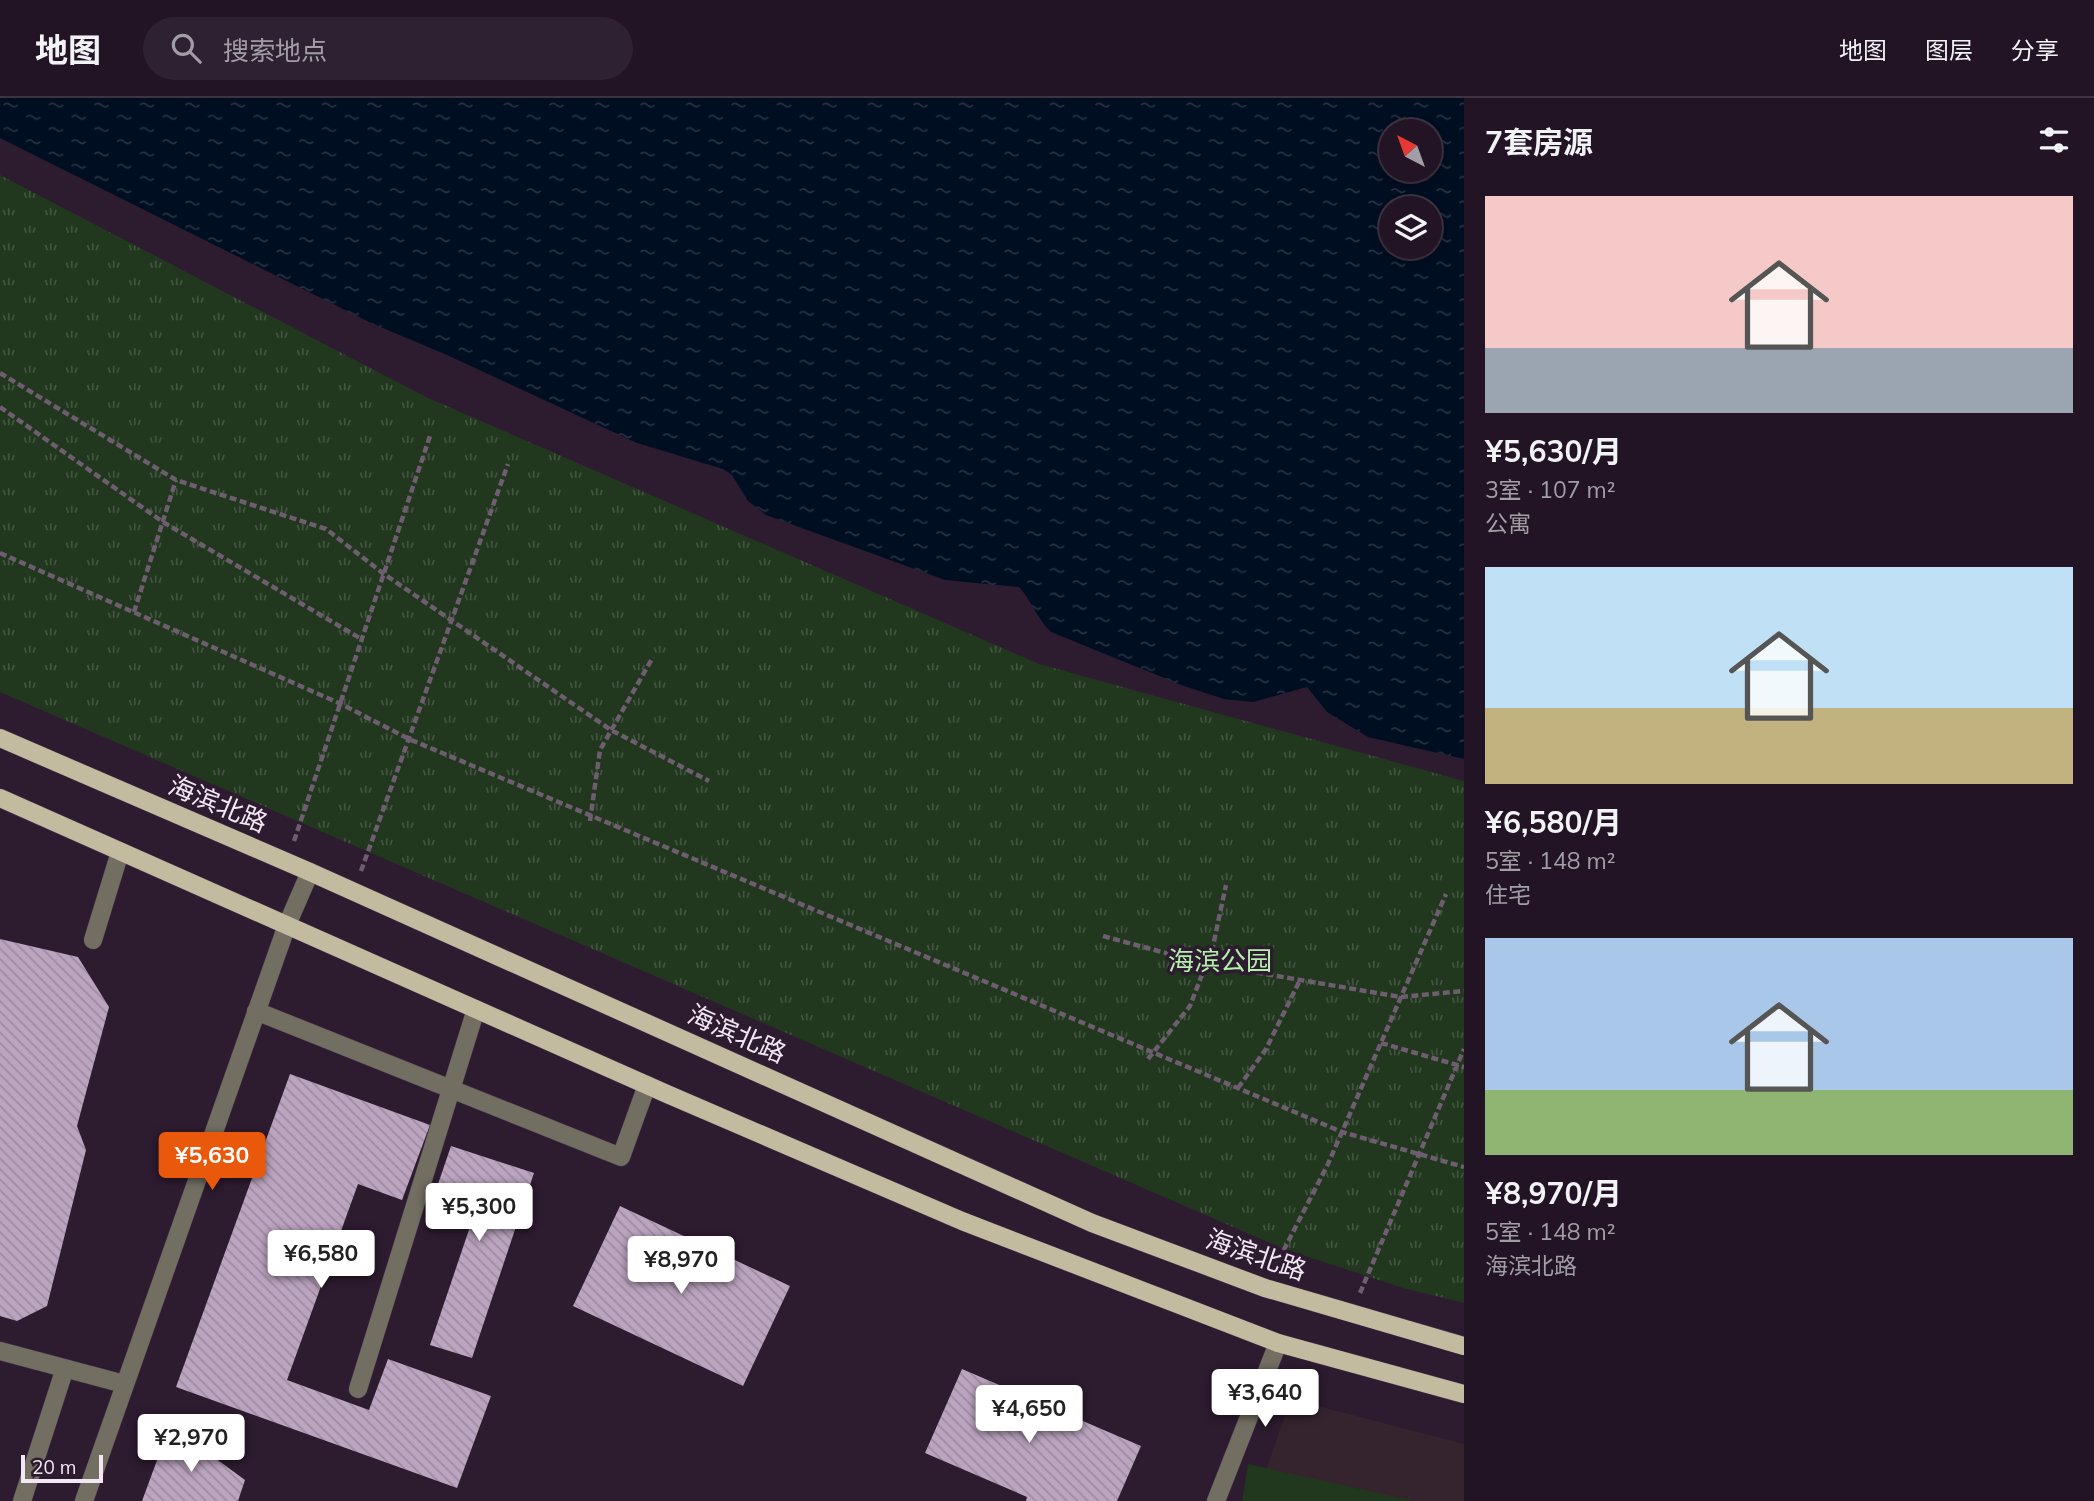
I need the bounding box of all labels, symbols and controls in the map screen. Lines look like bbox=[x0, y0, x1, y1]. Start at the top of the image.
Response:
search box bbox=[143, 17, 633, 80]
text: 地图 bbox=[35, 29, 101, 70]
icon: search bbox=[167, 29, 205, 67]
text: 搜索地点 bbox=[223, 34, 327, 67]
text: 地图 bbox=[1839, 35, 1887, 65]
text: 图层 bbox=[1925, 35, 1973, 65]
text: 分享 bbox=[2011, 35, 2059, 65]
north arrow bbox=[1379, 119, 1442, 182]
map controls bbox=[1379, 119, 1442, 259]
icon: filters bbox=[2035, 121, 2073, 159]
text: 7套房源 bbox=[1485, 123, 1593, 161]
button: layers bbox=[1379, 196, 1442, 259]
icon: home bbox=[1716, 242, 1842, 368]
text: ¥5,630/月 bbox=[1485, 432, 1622, 470]
text: 3室 · 107 m² bbox=[1485, 475, 1615, 504]
text: 公寓 bbox=[1485, 509, 1531, 538]
icon: home bbox=[1716, 613, 1842, 739]
street label: 海滨北路 bbox=[164, 768, 273, 839]
text: ¥6,580/月 bbox=[1485, 803, 1622, 841]
text: 5室 · 148 m² bbox=[1485, 846, 1615, 875]
text: 住宅 bbox=[1485, 880, 1531, 909]
park label: 海滨公园 bbox=[1168, 944, 1272, 977]
icon: home bbox=[1716, 984, 1842, 1110]
street label: 海滨北路 bbox=[683, 997, 791, 1070]
pin: ¥5,630 bbox=[155, 1132, 269, 1192]
text: ¥5,630 bbox=[175, 1140, 249, 1169]
text: ¥8,970/月 bbox=[1485, 1174, 1622, 1212]
pin: ¥5,300 bbox=[422, 1184, 536, 1243]
text: ¥5,300 bbox=[442, 1191, 516, 1220]
text: 5室 · 148 m² bbox=[1485, 1217, 1615, 1246]
street label: 海滨北路 bbox=[1202, 1222, 1311, 1287]
pin: ¥6,580 bbox=[264, 1230, 378, 1290]
pin: ¥8,970 bbox=[624, 1236, 738, 1296]
text: ¥6,580 bbox=[284, 1238, 358, 1267]
text: ¥8,970 bbox=[644, 1244, 718, 1273]
text: 海滨北路 bbox=[1485, 1251, 1577, 1280]
pin: ¥3,640 bbox=[1208, 1370, 1322, 1429]
text: ¥3,640 bbox=[1228, 1377, 1302, 1406]
pin: ¥4,650 bbox=[972, 1386, 1086, 1445]
text: ¥4,650 bbox=[992, 1393, 1066, 1422]
pin: ¥2,970 bbox=[134, 1414, 248, 1474]
text: ¥2,970 bbox=[154, 1422, 228, 1451]
scale bar bbox=[21, 1452, 103, 1484]
text: 20 m bbox=[32, 1455, 76, 1479]

